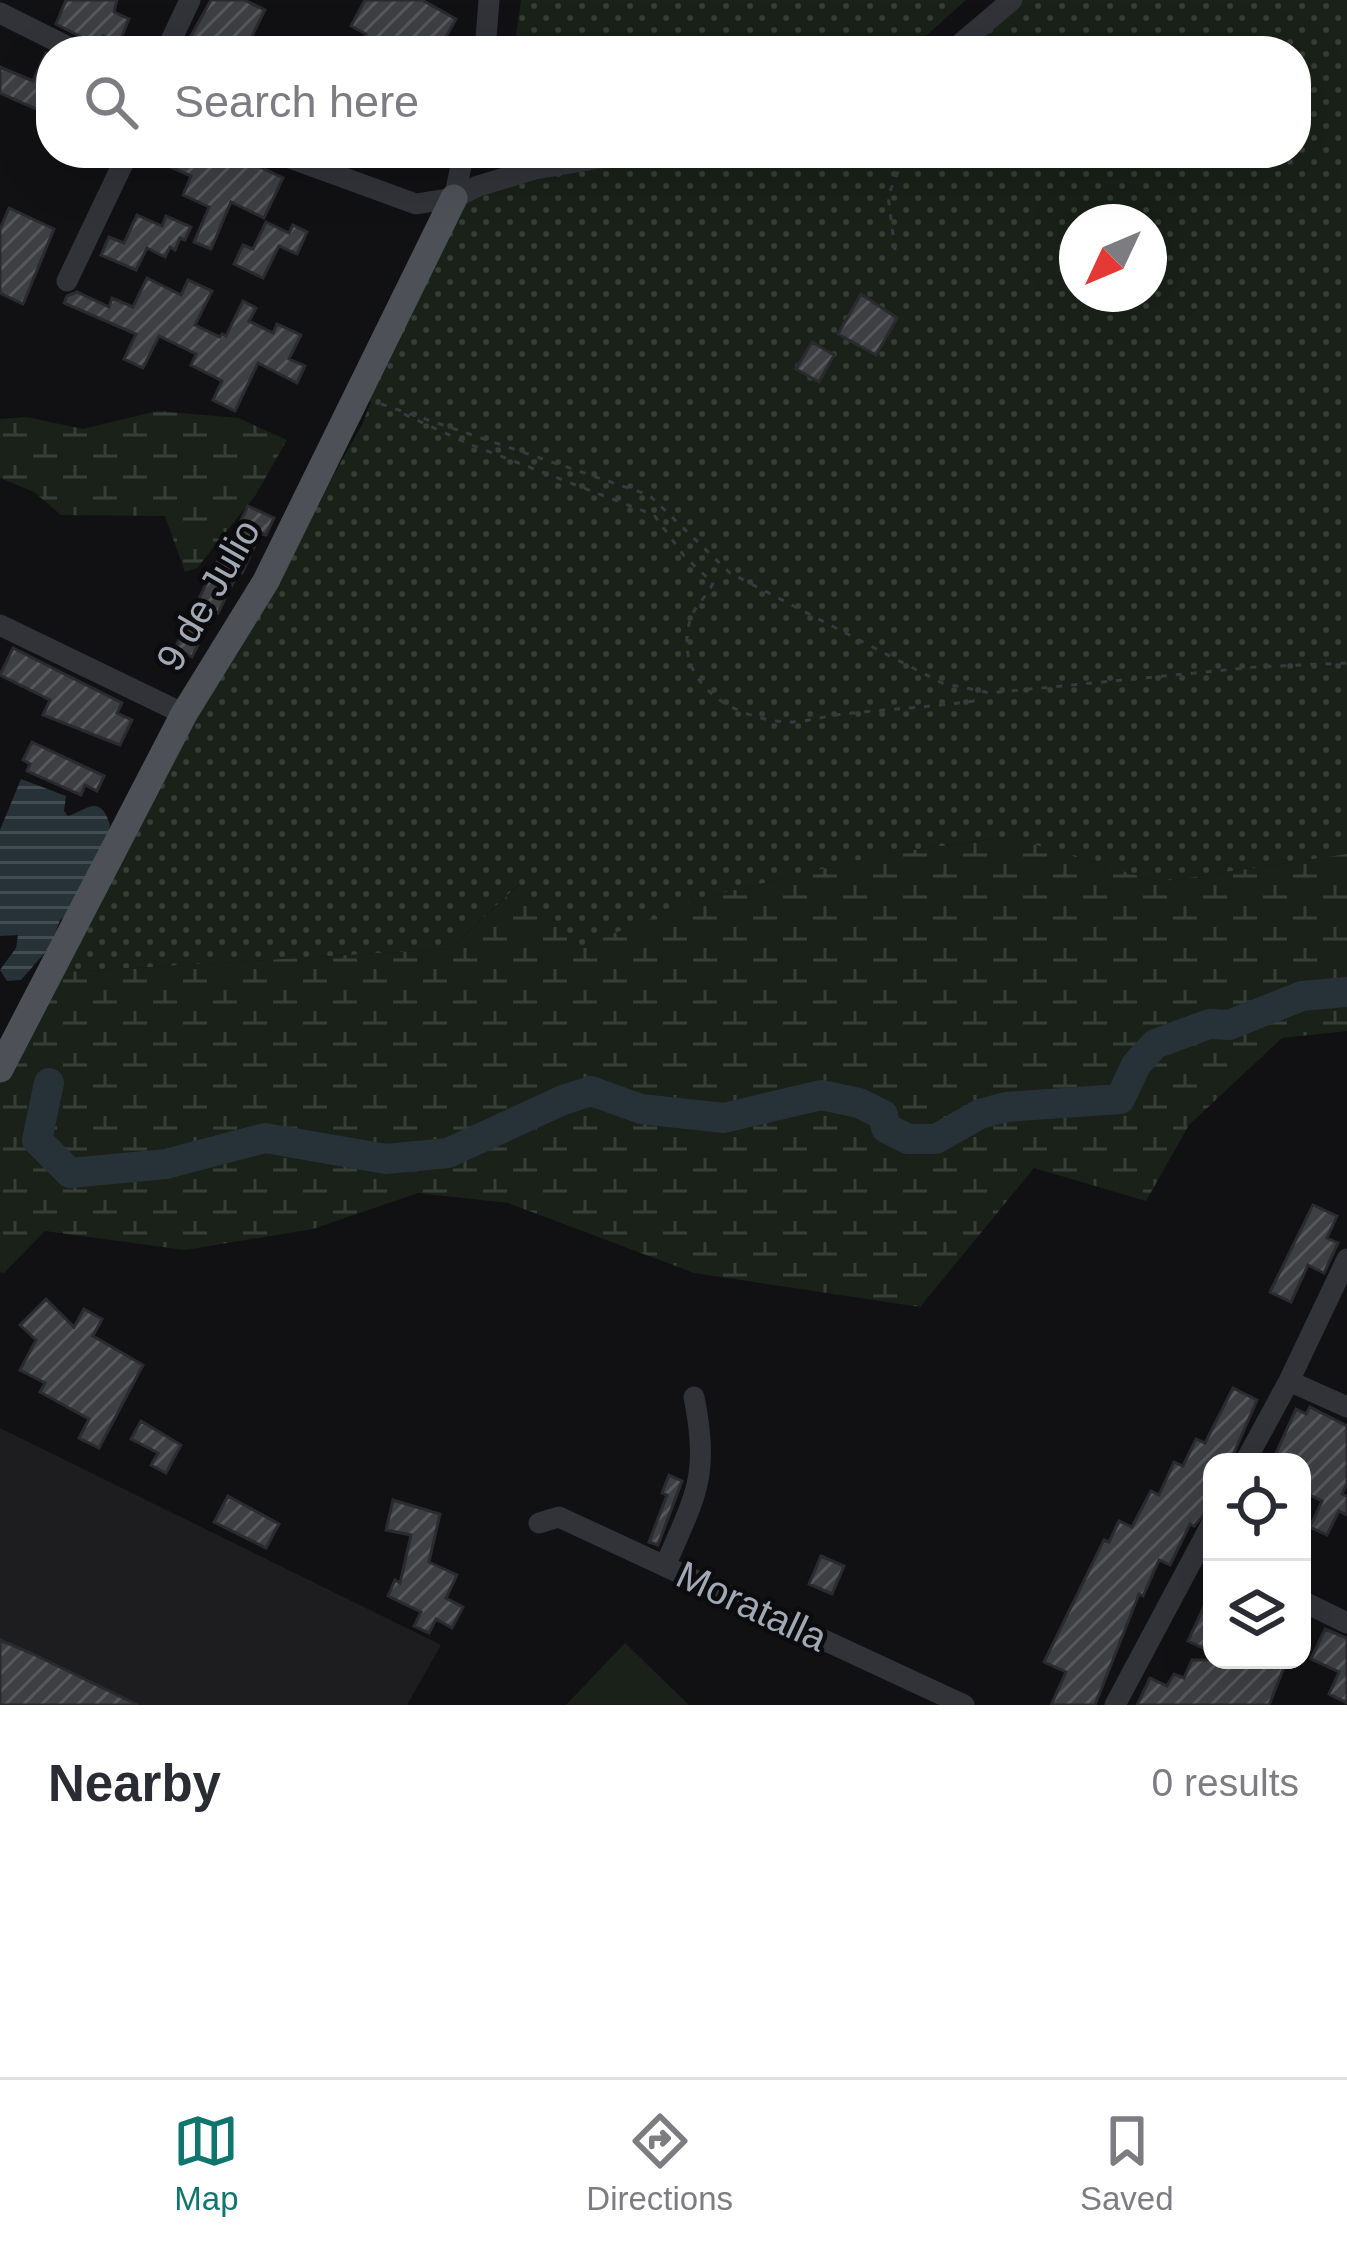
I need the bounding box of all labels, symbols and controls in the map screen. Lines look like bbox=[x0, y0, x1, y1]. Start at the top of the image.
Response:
search box bbox=[36, 36, 1311, 168]
icon: search bbox=[78, 69, 144, 135]
text: Search here bbox=[174, 76, 419, 127]
north arrow bbox=[1059, 204, 1167, 312]
street label: 9 de Julio bbox=[148, 512, 268, 678]
map controls bbox=[1203, 1453, 1311, 1669]
button: locate bbox=[1203, 1453, 1311, 1561]
street label: Moratalla bbox=[670, 1553, 834, 1660]
button: layers bbox=[1203, 1561, 1311, 1669]
text: Nearby bbox=[48, 1755, 221, 1812]
text: 0 results bbox=[1152, 1761, 1299, 1804]
tab: Map bbox=[173, 2108, 239, 2218]
tab: Directions bbox=[586, 2108, 733, 2218]
tab: Saved bbox=[1080, 2108, 1174, 2218]

